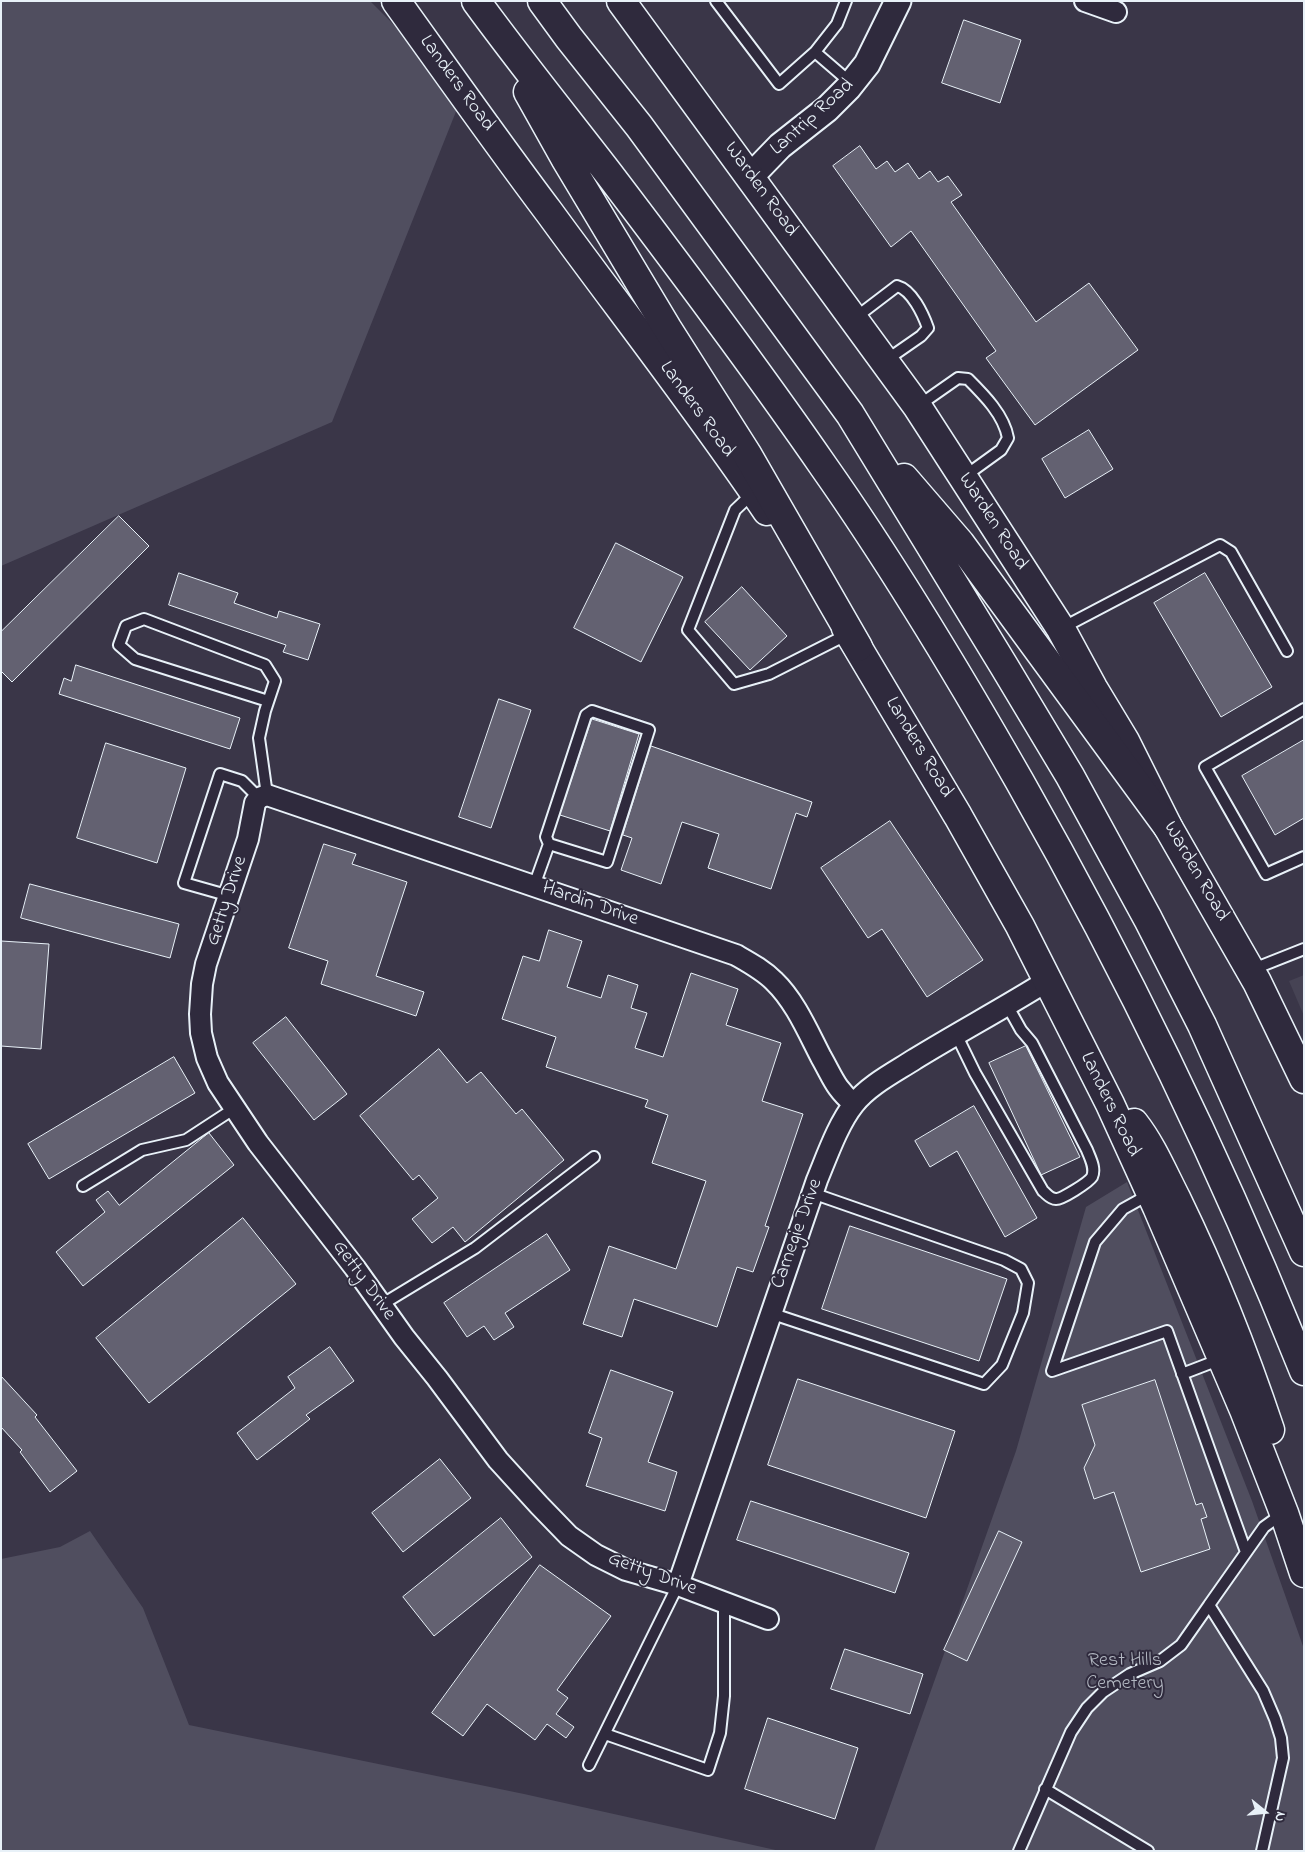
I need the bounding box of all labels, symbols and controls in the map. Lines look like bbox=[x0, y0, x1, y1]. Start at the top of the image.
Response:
street label: Landers Road bbox=[413, 31, 499, 137]
street label: Lantrip Road bbox=[766, 74, 860, 162]
street label: Warden Road bbox=[718, 138, 802, 242]
street label: Landers Road bbox=[653, 357, 739, 463]
street label: Warden Road bbox=[952, 469, 1032, 575]
street label: Landers Road bbox=[879, 693, 957, 803]
street label: Warden Road bbox=[1157, 818, 1233, 926]
street label: Getty Drive bbox=[202, 853, 254, 949]
street label: Hardin Drive bbox=[539, 877, 641, 933]
street label: Landers Road bbox=[1073, 1049, 1145, 1161]
street label: Carnegie Drive bbox=[767, 1176, 829, 1292]
street label: Getty Drive bbox=[326, 1236, 400, 1326]
street label: Getty Drive bbox=[604, 1548, 700, 1602]
park label: Rest Hills Cemetery bbox=[1086, 1650, 1164, 1697]
north arrow bbox=[1240, 1787, 1290, 1837]
text: N bbox=[1268, 1809, 1291, 1824]

